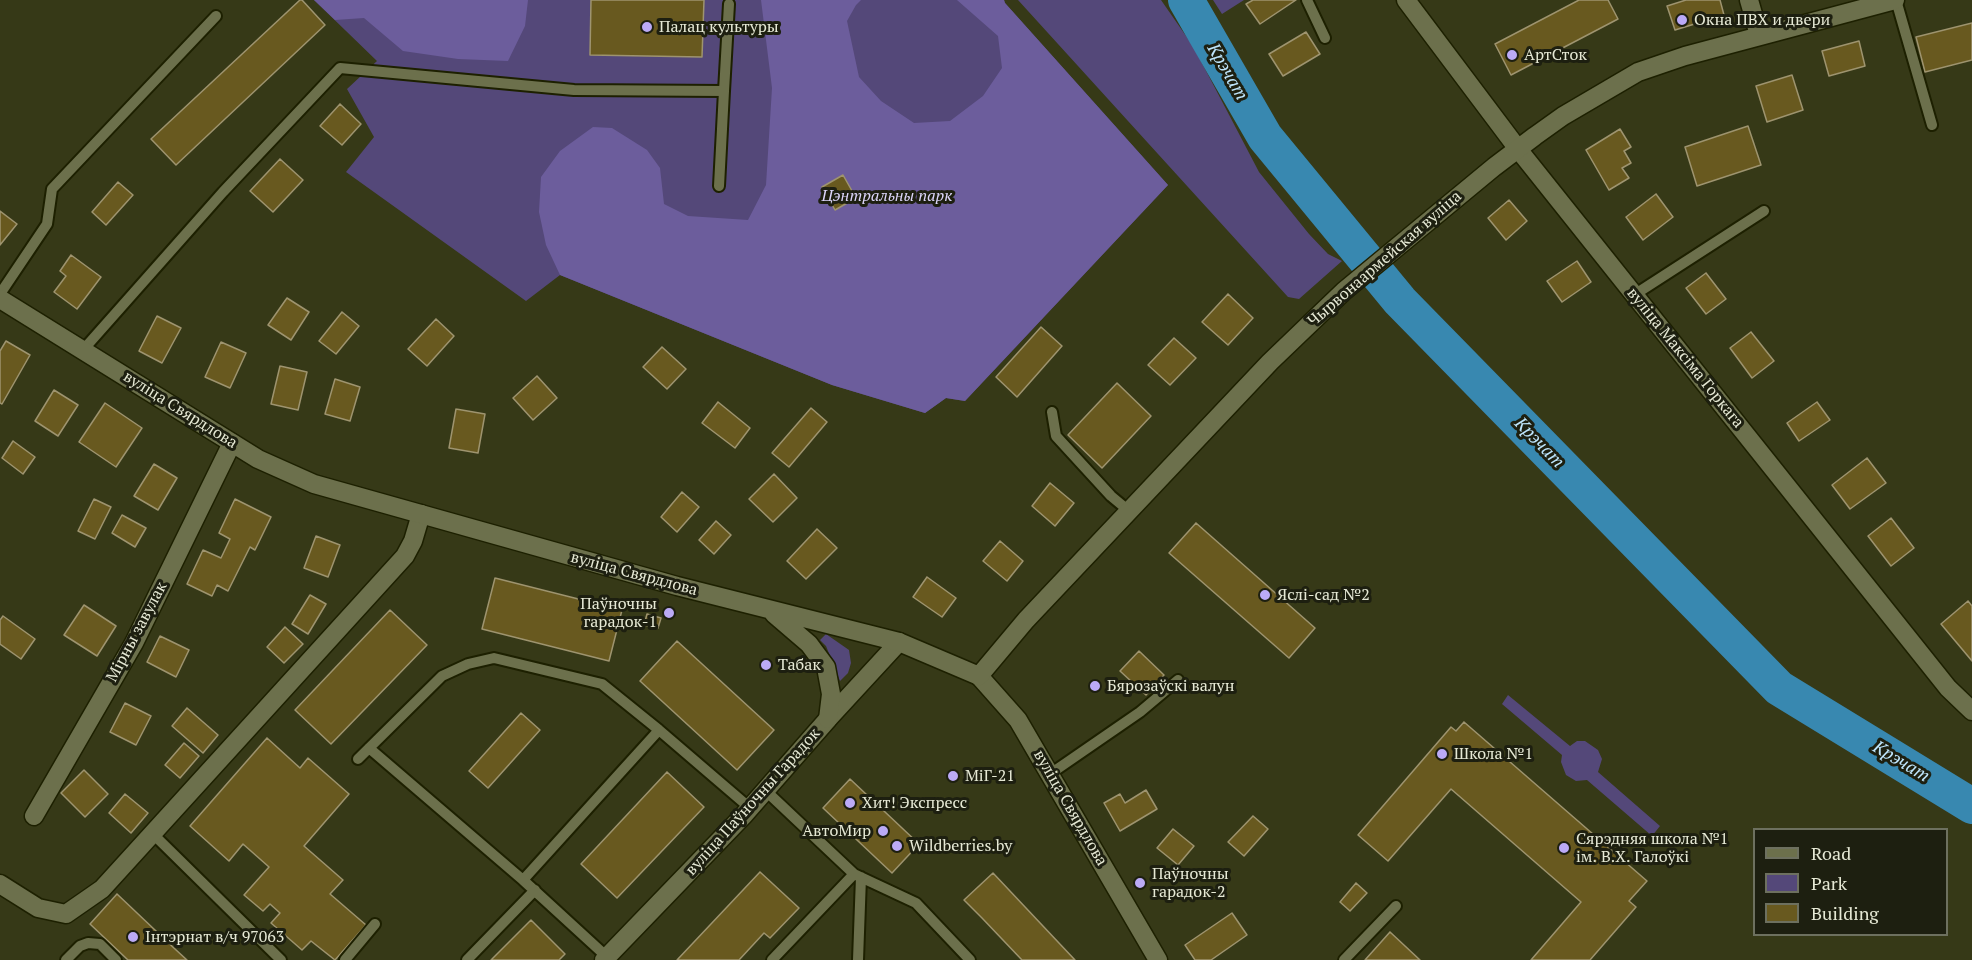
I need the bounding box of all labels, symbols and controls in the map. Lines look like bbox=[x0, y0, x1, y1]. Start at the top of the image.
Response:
place label: Окна ПВХ и двери bbox=[1694, 10, 1830, 30]
marker: Окна ПВХ и двери bbox=[1675, 13, 1689, 27]
place label: Палац культуры bbox=[659, 17, 779, 37]
marker: Палац культуры bbox=[640, 20, 654, 34]
water label: Крэчат bbox=[1202, 40, 1252, 104]
place label: АртСток bbox=[1524, 45, 1587, 65]
marker: АртСток bbox=[1505, 48, 1519, 62]
park label: Цэнтральны парк bbox=[822, 186, 952, 206]
street label: Чырвонаармейская вуліца bbox=[1304, 187, 1466, 331]
street label: вуліца Максіма Горкага bbox=[1623, 284, 1747, 432]
street label: вуліца Свярдлова bbox=[120, 367, 240, 453]
water label: Крэчат bbox=[1510, 413, 1568, 473]
street label: вуліца Свярдлова bbox=[568, 548, 700, 600]
street label: Мірны завулак bbox=[103, 579, 171, 685]
place label: Яслі-сад №2 bbox=[1277, 585, 1370, 605]
marker: Яслі-сад №2 bbox=[1258, 588, 1272, 602]
place label: Паўночны гарадок-1 bbox=[580, 594, 657, 632]
marker: Паўночны гарадок-1 bbox=[662, 606, 676, 620]
place label: Табак bbox=[778, 655, 821, 675]
marker: Табак bbox=[759, 658, 773, 672]
place label: Бярозаўскі валун bbox=[1107, 676, 1234, 696]
marker: Бярозаўскі валун bbox=[1088, 679, 1102, 693]
street label: вуліца Паўночны Гарадок bbox=[682, 724, 824, 880]
water label: Крэчат bbox=[1869, 737, 1933, 787]
place label: Школа №1 bbox=[1454, 744, 1533, 764]
street label: вуліца Свярдлова bbox=[1029, 747, 1111, 869]
marker: Школа №1 bbox=[1435, 747, 1449, 761]
place label: МіГ-21 bbox=[965, 766, 1015, 786]
marker: МіГ-21 bbox=[946, 769, 960, 783]
place label: Хит! Экспресс bbox=[862, 793, 967, 813]
marker: Хит! Экспресс bbox=[843, 796, 857, 810]
place label: АвтоМир bbox=[802, 821, 871, 841]
marker: АвтоМир bbox=[876, 824, 890, 838]
legend bbox=[1753, 828, 1948, 936]
place label: Сярэдняя школа №1 ім. В.Х. Галоўкі bbox=[1576, 829, 1728, 867]
place label: Wildberries.by bbox=[909, 836, 1012, 856]
marker: Wildberries.by bbox=[890, 839, 904, 853]
marker: Сярэдняя школа №1 ім. В.Х. Галоўкі bbox=[1557, 841, 1571, 855]
text: Road bbox=[1811, 841, 1851, 865]
place label: Паўночны гарадок-2 bbox=[1152, 864, 1229, 902]
text: Park bbox=[1811, 871, 1847, 895]
marker: Паўночны гарадок-2 bbox=[1133, 876, 1147, 890]
text: Building bbox=[1811, 901, 1879, 925]
place label: Інтэрнат в/ч 97063 bbox=[145, 927, 284, 947]
marker: Інтэрнат в/ч 97063 bbox=[126, 930, 140, 944]

